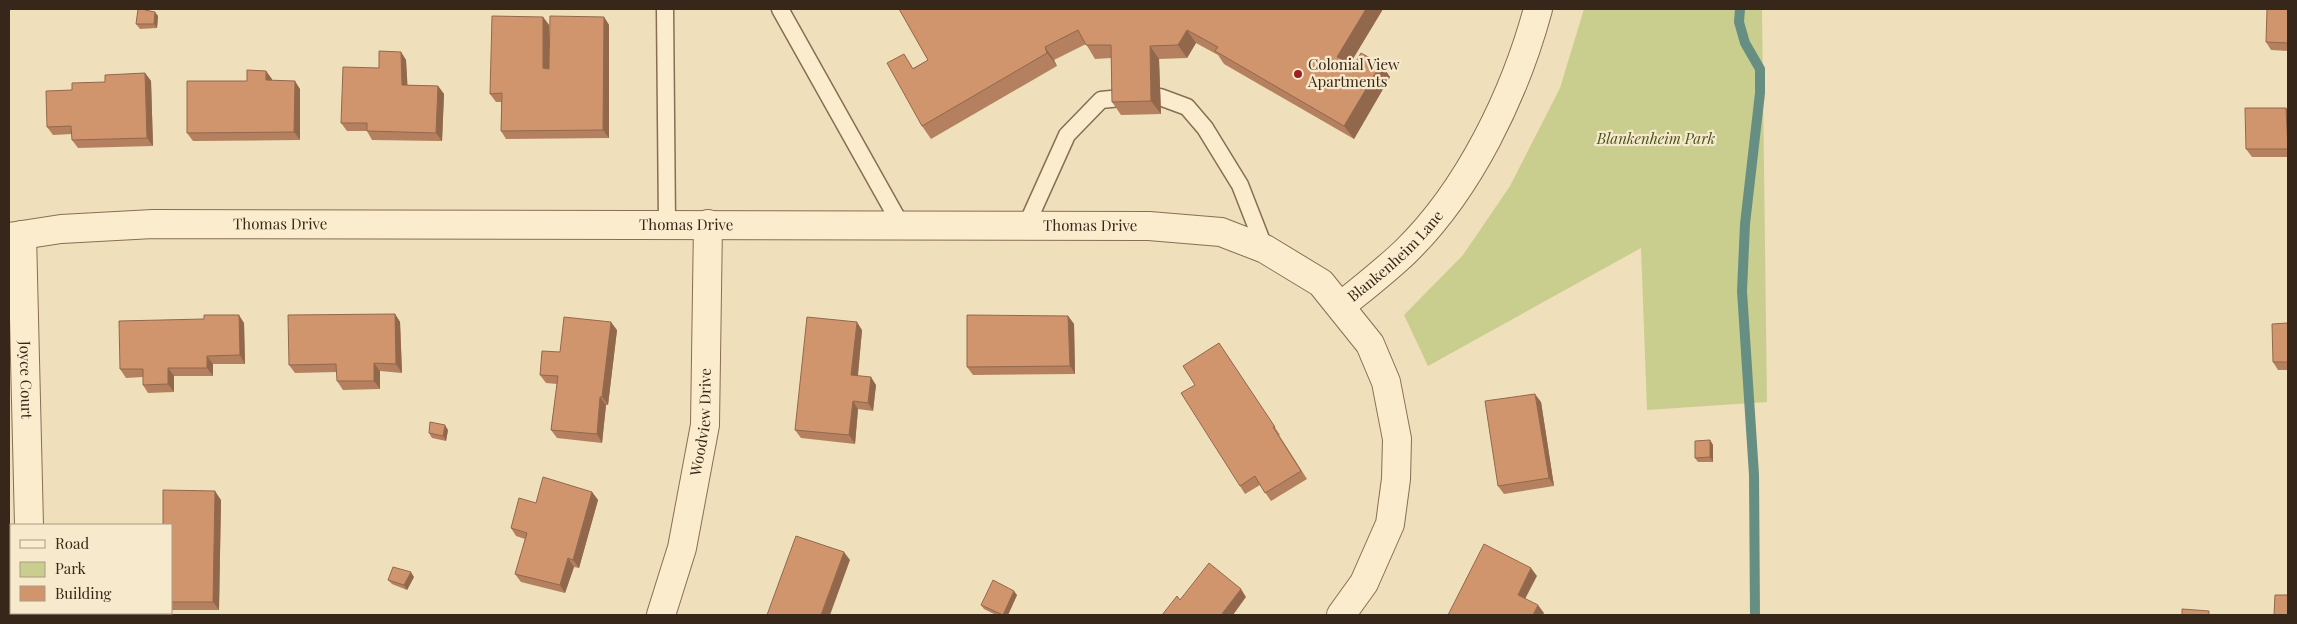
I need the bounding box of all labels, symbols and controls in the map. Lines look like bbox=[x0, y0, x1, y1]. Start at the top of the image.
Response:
place label: Colonial View Apartments bbox=[1307, 54, 1400, 91]
marker: Colonial View Apartments bbox=[1292, 68, 1304, 80]
park label: Blankenheim Park bbox=[1596, 128, 1716, 148]
street label: Blankenheim Lane bbox=[1343, 206, 1447, 306]
street label: Thomas Drive bbox=[233, 213, 327, 233]
street label: Thomas Drive bbox=[639, 214, 733, 234]
street label: Thomas Drive bbox=[1043, 215, 1137, 235]
street label: Joyce Court bbox=[16, 340, 37, 420]
street label: Woodview Drive bbox=[685, 368, 715, 478]
legend bbox=[10, 524, 172, 614]
text: Road bbox=[55, 533, 89, 553]
text: Park bbox=[55, 558, 87, 578]
text: Building bbox=[55, 583, 112, 603]

